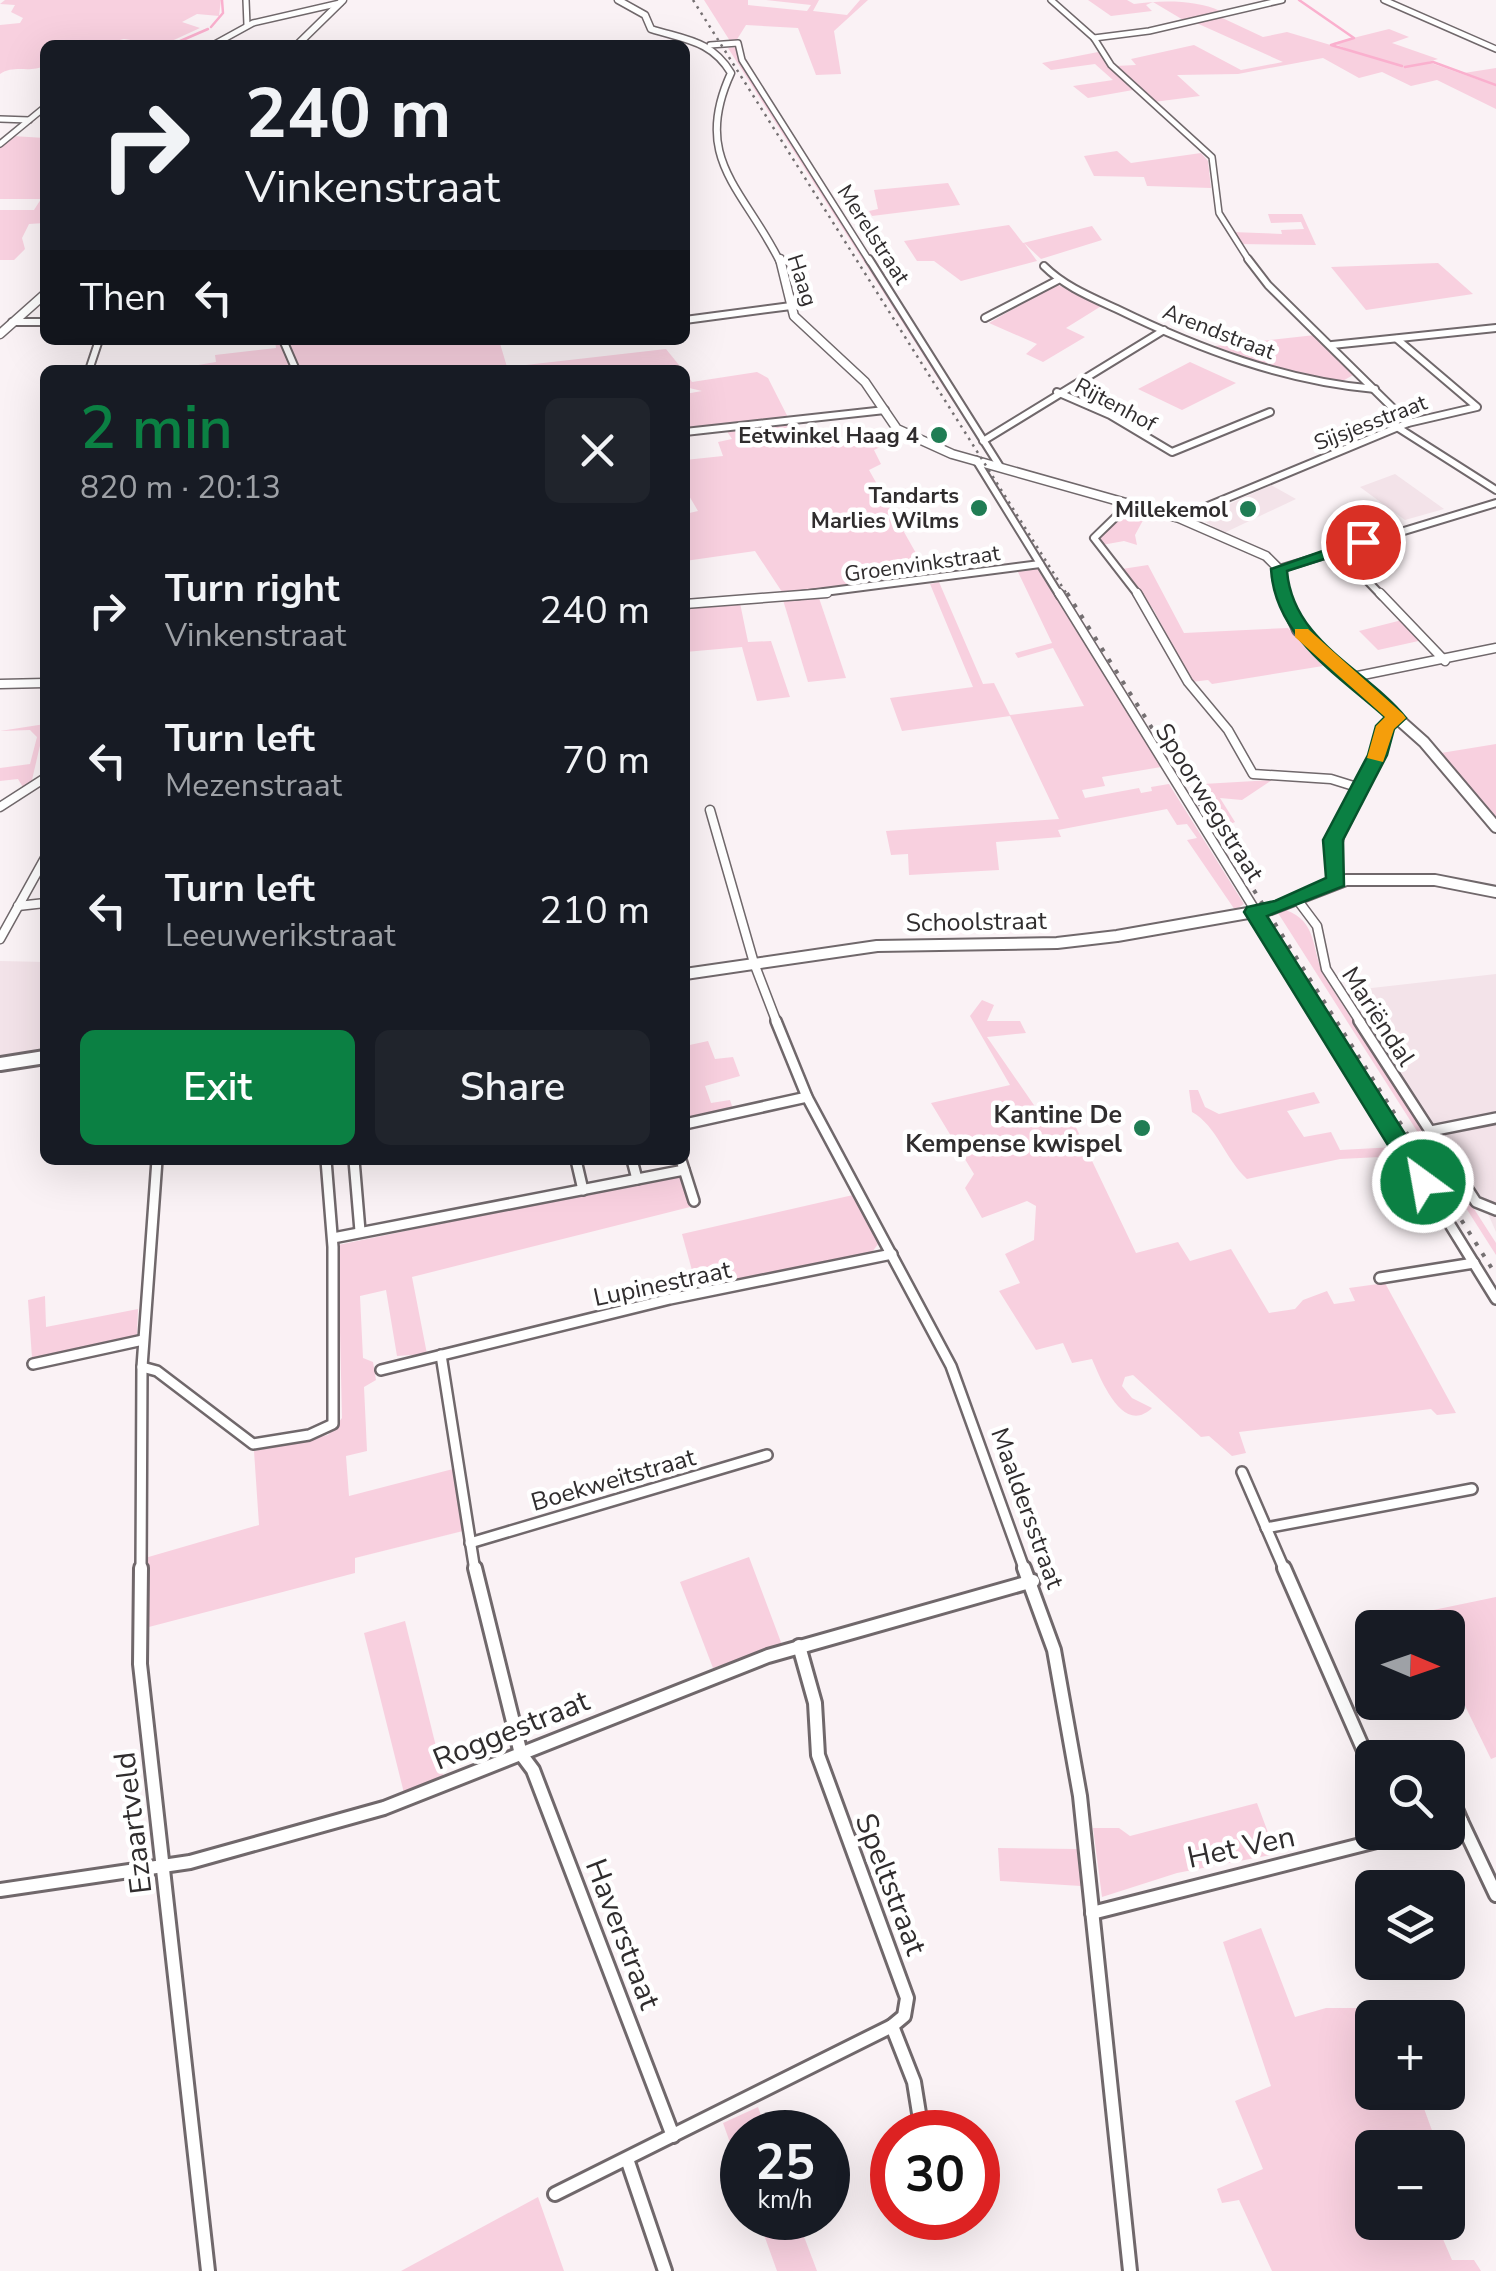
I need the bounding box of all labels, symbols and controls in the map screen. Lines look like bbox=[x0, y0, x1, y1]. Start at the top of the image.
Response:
text: 240 m bbox=[245, 66, 451, 162]
icon: right bbox=[80, 80, 210, 210]
text: Vinkenstraat bbox=[245, 157, 500, 218]
street label: Merelstraat bbox=[830, 179, 917, 290]
street label: Haag bbox=[780, 250, 824, 310]
icon: left bbox=[186, 270, 241, 325]
text: Then bbox=[80, 272, 166, 323]
street label: Arendstraat bbox=[1158, 297, 1279, 367]
street label: Rijtenhof bbox=[1069, 371, 1162, 439]
text: 2 min bbox=[80, 387, 233, 469]
street label: Sijsjesstraat bbox=[1310, 388, 1431, 458]
button: close bbox=[545, 398, 650, 503]
place label: Eetwinkel Haag 4 bbox=[738, 421, 919, 451]
marker: Eetwinkel Haag 4 bbox=[928, 424, 950, 446]
text: 820 m · 20:13 bbox=[80, 466, 281, 509]
place label: Tandarts Marlies Wilms bbox=[811, 481, 959, 536]
place label: Millekemol bbox=[1115, 495, 1228, 525]
marker: Tandarts Marlies Wilms bbox=[968, 497, 990, 519]
marker: Millekemol bbox=[1237, 498, 1259, 520]
pin bbox=[1321, 500, 1406, 585]
icon: arrive bbox=[1336, 515, 1391, 570]
street label: Groenvinkstraat bbox=[842, 538, 1002, 590]
text: Turn right bbox=[165, 563, 340, 614]
icon: right bbox=[80, 583, 135, 638]
text: 240 m bbox=[539, 585, 650, 636]
text: Vinkenstraat bbox=[165, 614, 346, 657]
text: Turn left bbox=[165, 713, 315, 764]
street label: Spoorwegstraat bbox=[1147, 717, 1272, 888]
icon: left bbox=[80, 733, 135, 788]
text: 70 m bbox=[562, 735, 650, 786]
text: Mezenstraat bbox=[165, 764, 342, 807]
text: Turn left bbox=[165, 863, 315, 914]
icon: left bbox=[80, 883, 135, 938]
text: 210 m bbox=[539, 885, 650, 936]
street label: Schoolstraat bbox=[905, 904, 1047, 940]
text: Leeuwerikstraat bbox=[165, 914, 395, 957]
street label: Mariëndal bbox=[1333, 960, 1423, 1073]
button: Exit bbox=[80, 1030, 355, 1145]
button: Share bbox=[375, 1030, 650, 1145]
place label: Kantine De Kempense kwispel bbox=[905, 1098, 1122, 1161]
marker: Kantine De Kempense kwispel bbox=[1131, 1117, 1153, 1139]
position arrow bbox=[1371, 1130, 1475, 1234]
street label: Lupinestraat bbox=[590, 1253, 734, 1315]
street label: Maaldersstraat bbox=[982, 1423, 1072, 1594]
street label: Boekweitstraat bbox=[527, 1440, 700, 1520]
north arrow bbox=[1355, 1610, 1465, 1720]
map controls bbox=[1355, 1610, 1465, 2240]
street label: Roggestraat bbox=[427, 1680, 596, 1780]
button: search bbox=[1355, 1740, 1465, 1850]
street label: Ezaartveld bbox=[104, 1750, 163, 1896]
street label: Speltstraat bbox=[845, 1807, 936, 1961]
street label: Het Ven bbox=[1184, 1816, 1299, 1879]
street label: Haverstraat bbox=[575, 1853, 670, 2016]
button: layers bbox=[1355, 1870, 1465, 1980]
button: + bbox=[1355, 2000, 1465, 2110]
speed limit sign: 30 bbox=[870, 2110, 1000, 2240]
text: 25 bbox=[755, 2128, 815, 2197]
button: − bbox=[1355, 2130, 1465, 2240]
text: km/h bbox=[757, 2183, 813, 2217]

